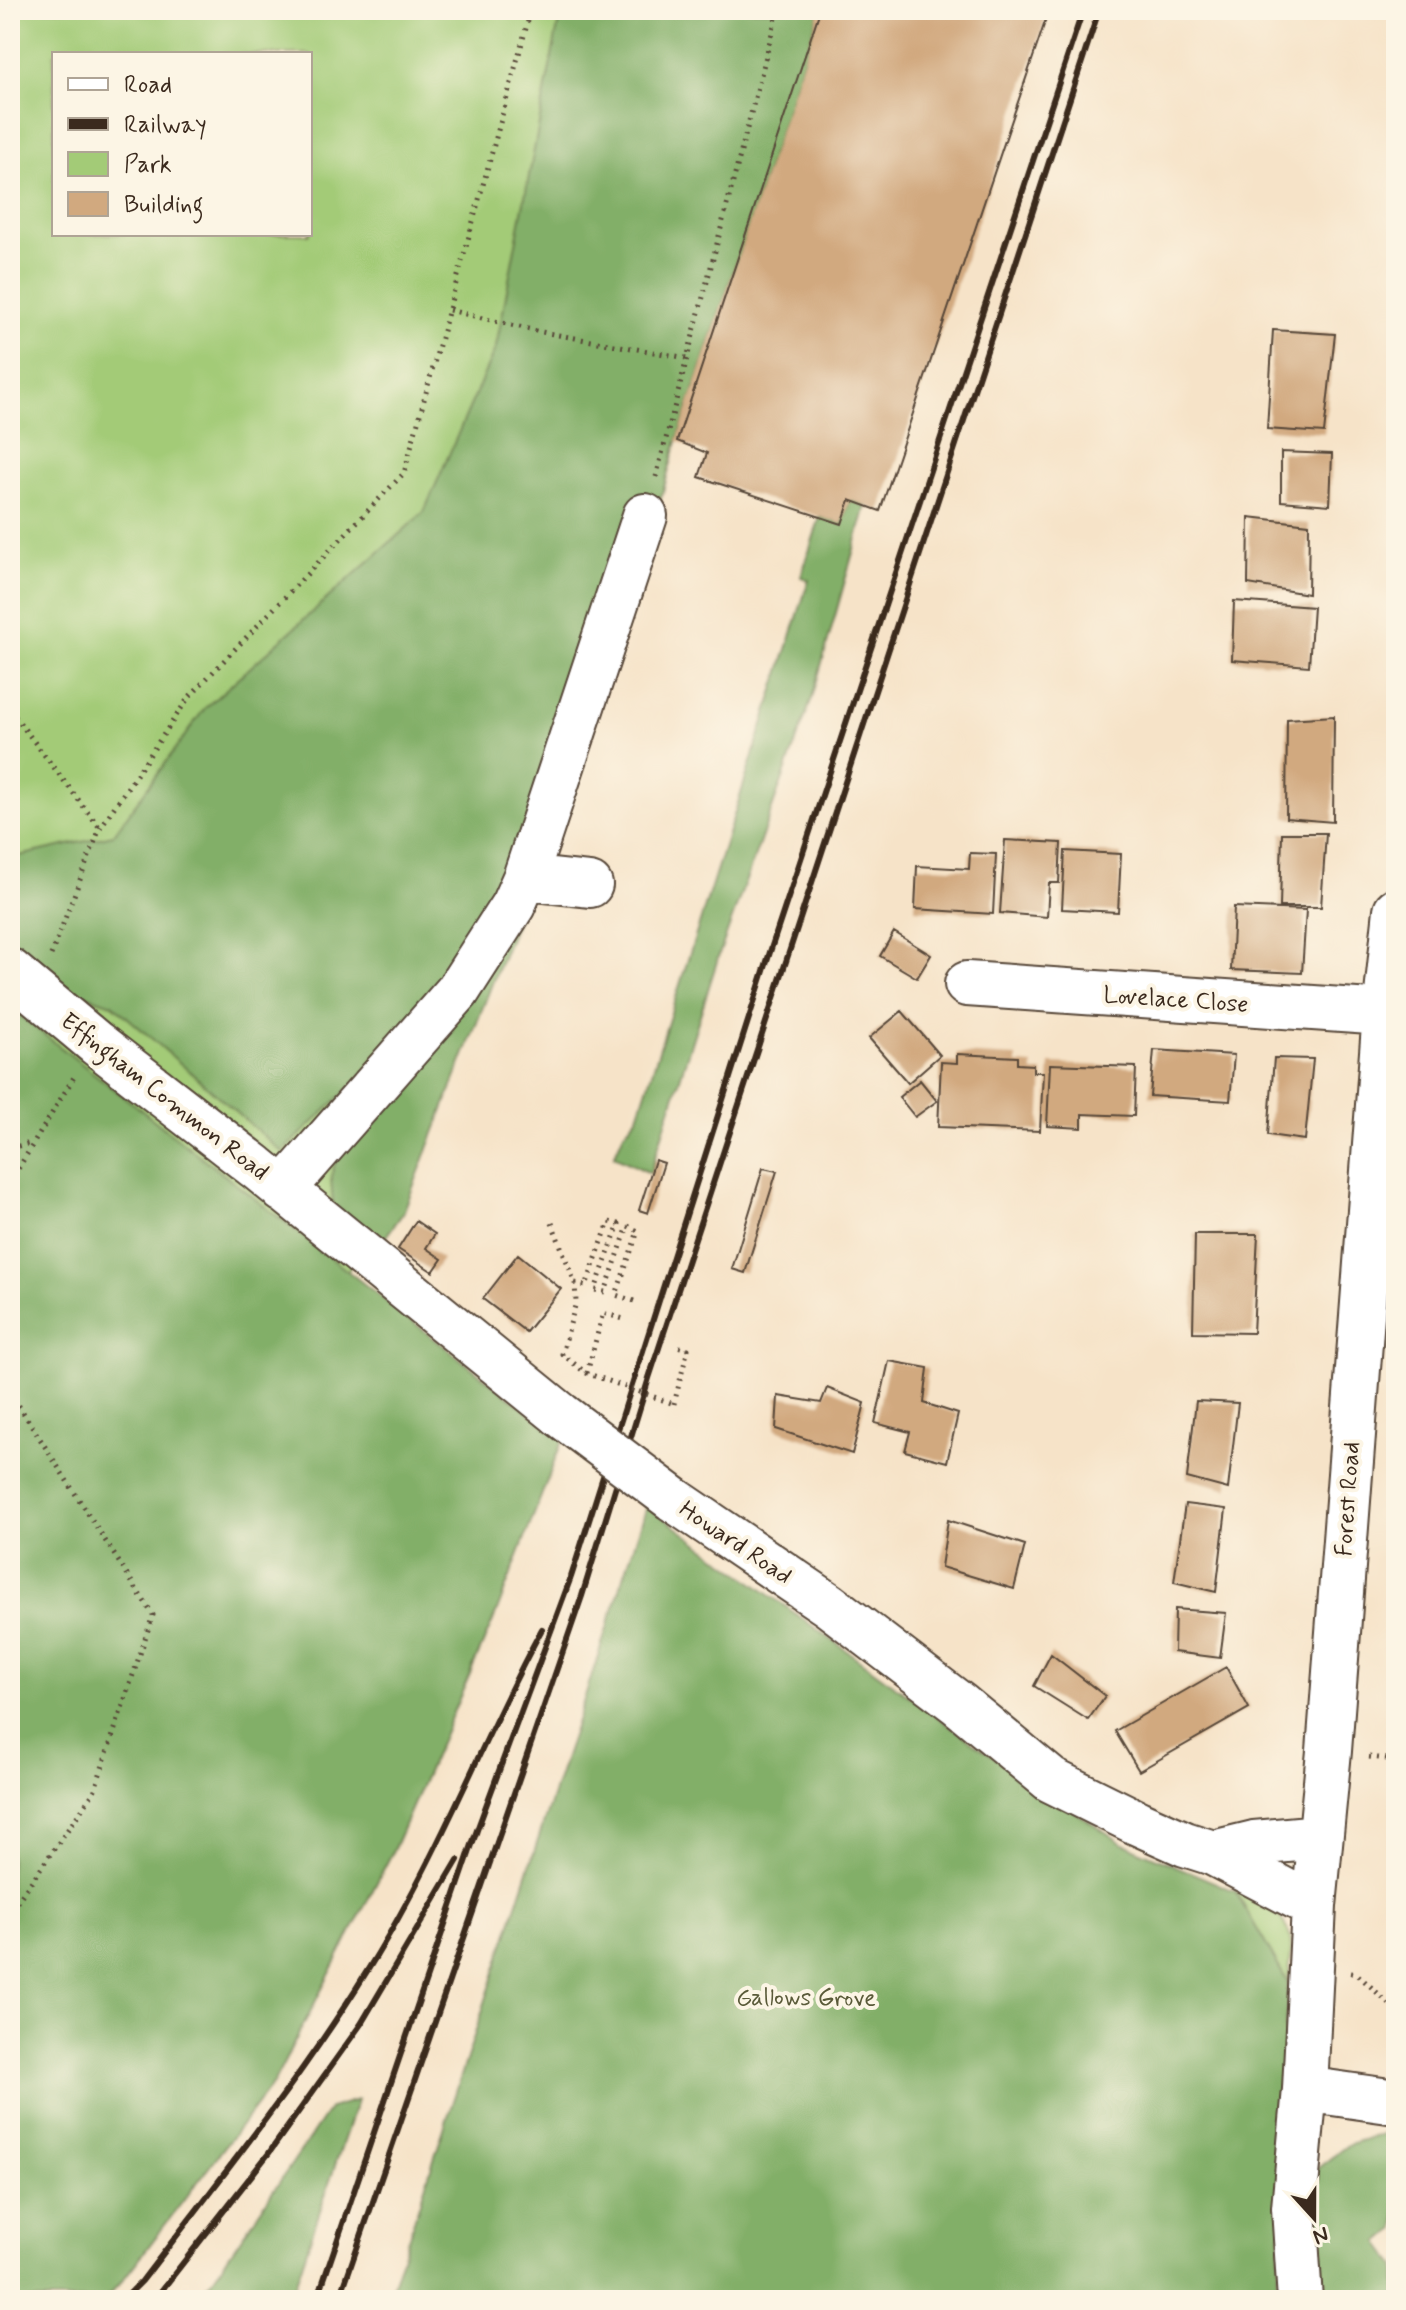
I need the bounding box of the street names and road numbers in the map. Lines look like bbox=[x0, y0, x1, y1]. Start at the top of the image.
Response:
street label: Lovelace Close bbox=[1102, 980, 1249, 1021]
street label: Effingham Common Road bbox=[52, 1006, 274, 1191]
street label: Forest Road bbox=[1329, 1441, 1368, 1557]
street label: Howard Road bbox=[673, 1494, 798, 1592]

